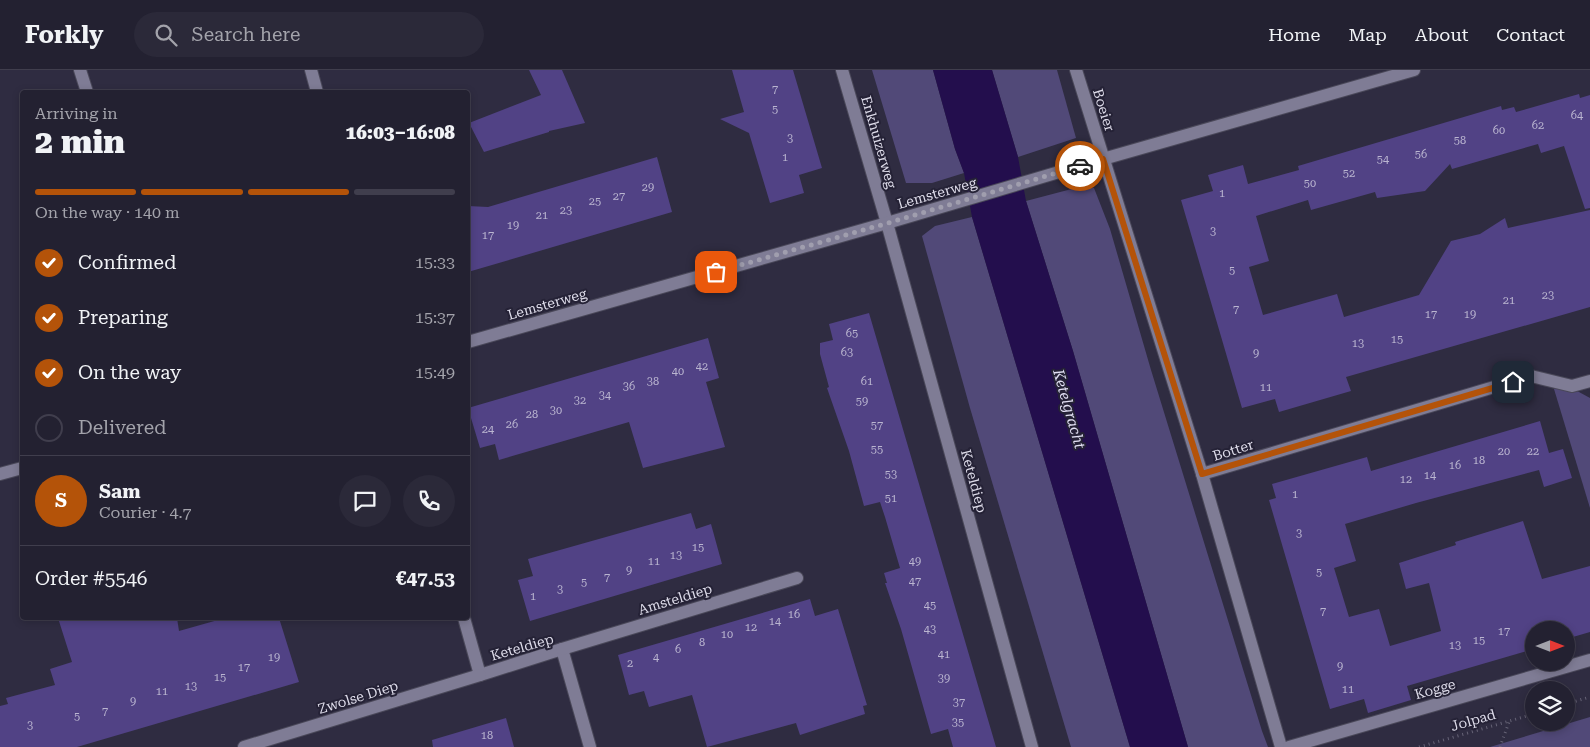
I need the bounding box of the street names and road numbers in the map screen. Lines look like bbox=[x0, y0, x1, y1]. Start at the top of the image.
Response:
street label: Boeier bbox=[1090, 87, 1118, 133]
street label: Enkhuizerweg bbox=[858, 94, 900, 190]
street label: Lemsterweg bbox=[896, 174, 978, 212]
street label: Lemsterweg bbox=[506, 285, 588, 323]
street label: Botter bbox=[1211, 436, 1256, 464]
street label: Keteldiep bbox=[958, 448, 990, 514]
street label: Amsteldiep bbox=[636, 580, 714, 618]
street label: Keteldiep bbox=[489, 630, 555, 664]
street label: Kogge bbox=[1413, 675, 1458, 702]
street label: Zwolse Diep bbox=[316, 677, 400, 717]
street label: Jolpad bbox=[1449, 706, 1497, 734]

